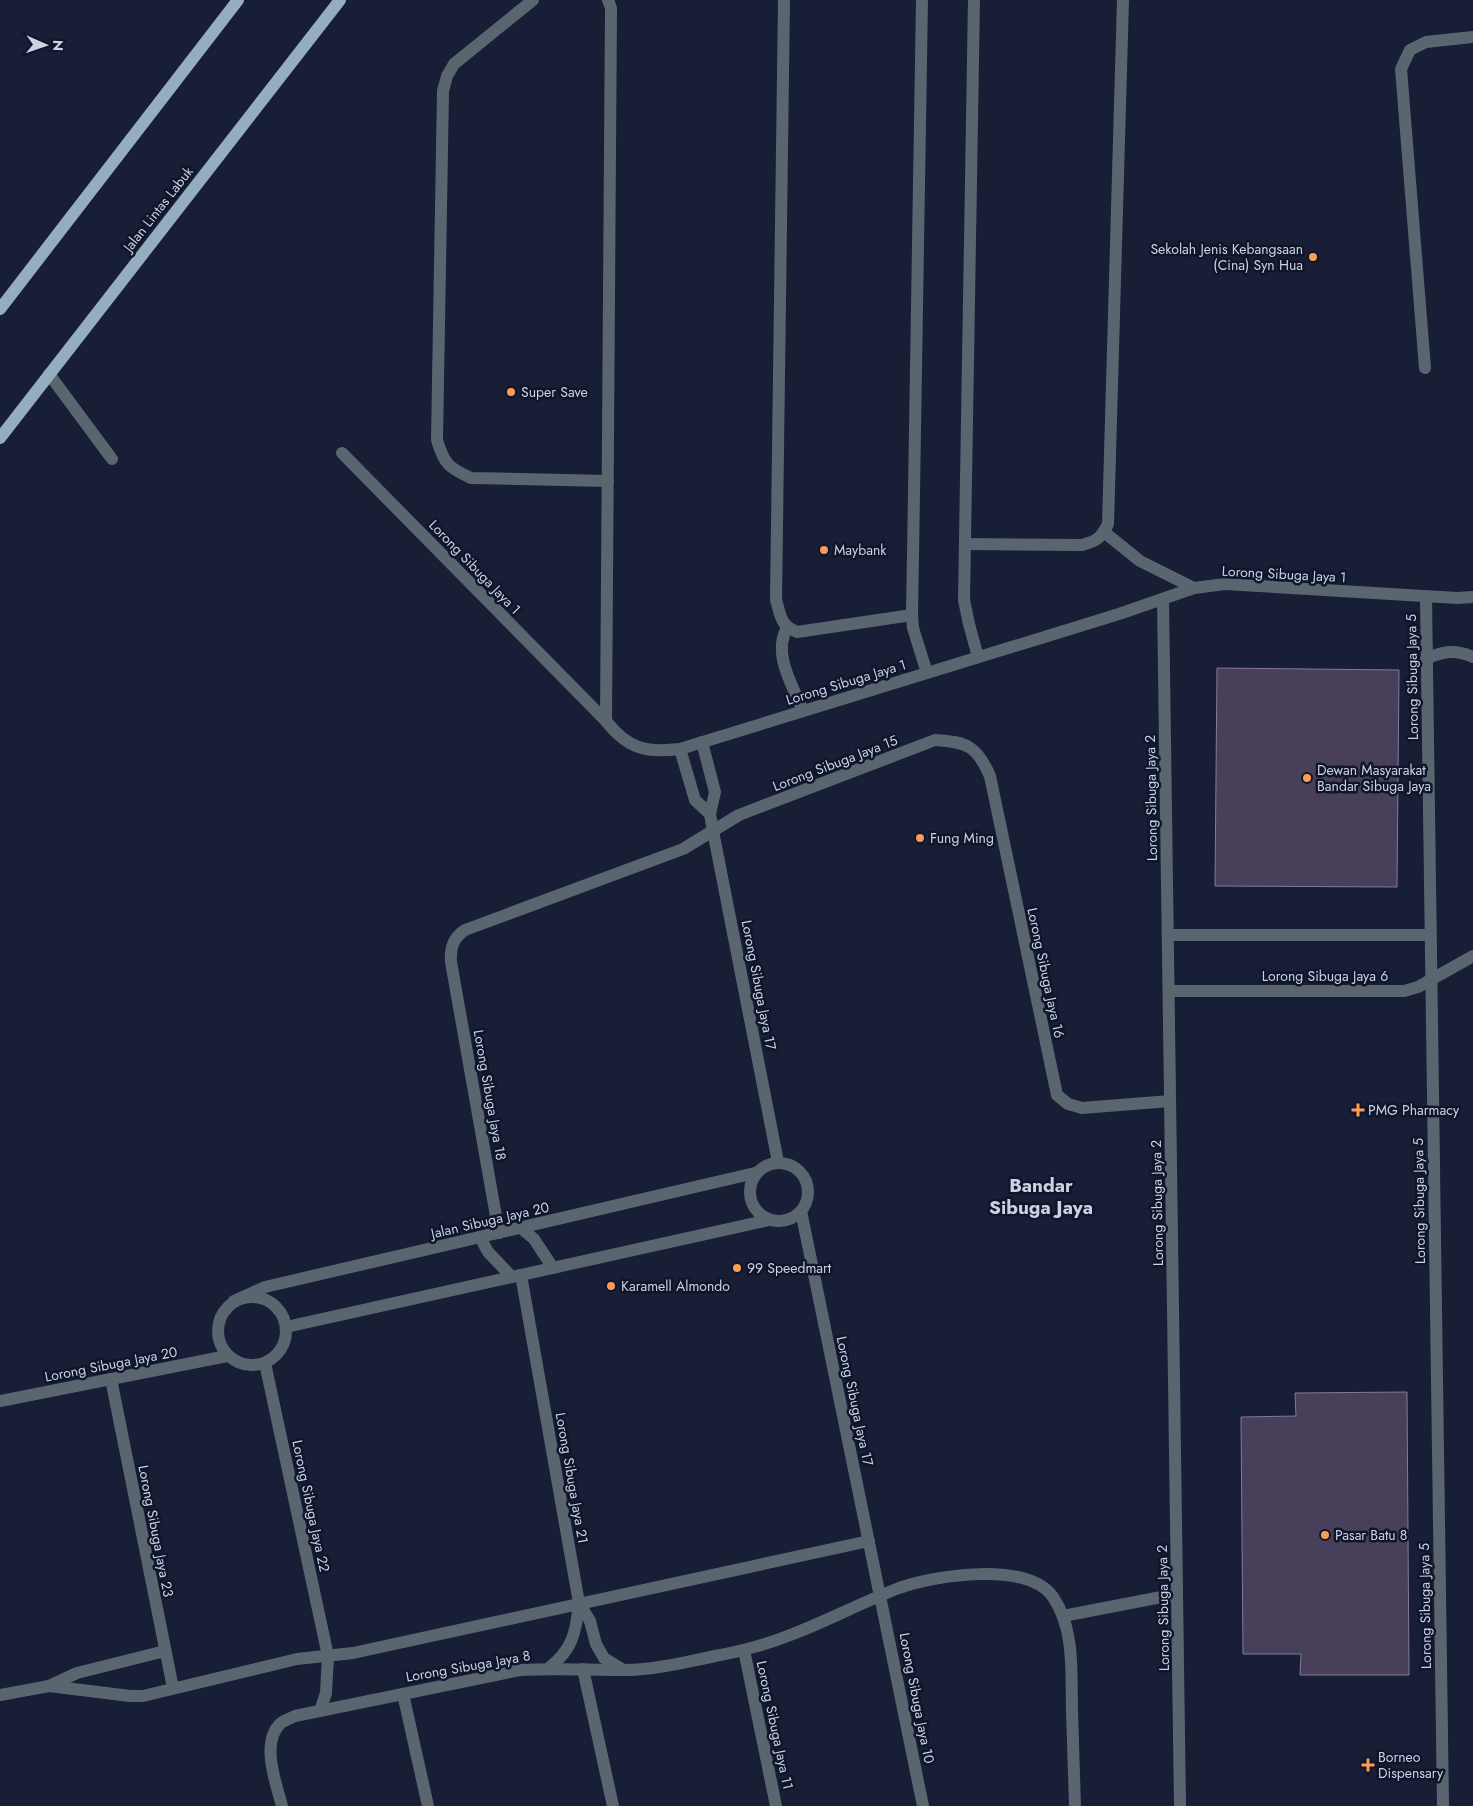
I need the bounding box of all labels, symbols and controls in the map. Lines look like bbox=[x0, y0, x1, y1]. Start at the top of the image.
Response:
north arrow bbox=[20, 20, 70, 70]
text: N bbox=[48, 40, 68, 51]
street label: Jalan Lintas Labuk bbox=[117, 161, 198, 257]
place label: Sekolah Jenis Kebangsaan (Cina) Syn Hua bbox=[1150, 239, 1303, 275]
marker: Sekolah Jenis Kebangsaan (Cina) Syn Hua bbox=[1307, 251, 1319, 263]
place label: Super Save bbox=[521, 382, 588, 402]
marker: Super Save bbox=[505, 386, 517, 398]
street label: Lorong Sibuga Jaya 1 bbox=[424, 515, 526, 619]
place label: Maybank bbox=[834, 540, 887, 560]
marker: Maybank bbox=[818, 544, 830, 556]
street label: Lorong Sibuga Jaya 1 bbox=[1221, 561, 1347, 587]
street label: Lorong Sibuga Jaya 5 bbox=[1401, 614, 1423, 740]
street label: Lorong Sibuga Jaya 1 bbox=[783, 654, 909, 710]
street label: Lorong Sibuga Jaya 15 bbox=[770, 730, 901, 796]
street label: Lorong Sibuga Jaya 2 bbox=[1140, 735, 1162, 861]
place label: Dewan Masyarakat Bandar Sibuga Jaya bbox=[1317, 760, 1431, 796]
marker: Dewan Masyarakat Bandar Sibuga Jaya bbox=[1301, 772, 1313, 784]
place label: Fung Ming bbox=[930, 828, 994, 848]
marker: Fung Ming bbox=[914, 832, 926, 844]
street label: Lorong Sibuga Jaya 16 bbox=[1022, 906, 1070, 1040]
street label: Lorong Sibuga Jaya 17 bbox=[737, 918, 782, 1052]
street label: Lorong Sibuga Jaya 6 bbox=[1262, 966, 1388, 986]
street label: Lorong Sibuga Jaya 18 bbox=[469, 1028, 511, 1162]
place label: PMG Pharmacy bbox=[1368, 1100, 1460, 1120]
marker: PMG Pharmacy bbox=[1352, 1104, 1364, 1116]
street label: Lorong Sibuga Jaya 5 bbox=[1408, 1138, 1430, 1264]
street label: Lorong Sibuga Jaya 2 bbox=[1146, 1140, 1168, 1266]
district label: Bandar Sibuga Jaya bbox=[989, 1172, 1093, 1221]
street label: Jalan Sibuga Jaya 20 bbox=[427, 1197, 551, 1244]
place label: 99 Speedmart bbox=[747, 1258, 832, 1278]
marker: 99 Speedmart bbox=[731, 1262, 743, 1274]
place label: Karamell Almondo bbox=[621, 1276, 730, 1296]
marker: Karamell Almondo bbox=[605, 1280, 617, 1292]
street label: Lorong Sibuga Jaya 17 bbox=[831, 1334, 879, 1468]
street label: Lorong Sibuga Jaya 20 bbox=[43, 1341, 179, 1387]
street label: Lorong Sibuga Jaya 21 bbox=[551, 1411, 593, 1545]
street label: Lorong Sibuga Jaya 22 bbox=[287, 1438, 335, 1574]
street label: Lorong Sibuga Jaya 23 bbox=[133, 1463, 179, 1599]
place label: Pasar Batu 8 bbox=[1335, 1525, 1407, 1545]
marker: Pasar Batu 8 bbox=[1319, 1529, 1331, 1541]
street label: Lorong Sibuga Jaya 5 bbox=[1414, 1543, 1436, 1669]
street label: Lorong Sibuga Jaya 2 bbox=[1152, 1545, 1174, 1671]
street label: Lorong Sibuga Jaya 10 bbox=[894, 1631, 940, 1765]
street label: Lorong Sibuga Jaya 8 bbox=[404, 1645, 532, 1687]
street label: Lorong Sibuga Jaya 11 bbox=[752, 1659, 798, 1791]
place label: Borneo Dispensary bbox=[1378, 1747, 1444, 1783]
marker: Borneo Dispensary bbox=[1362, 1759, 1374, 1771]

